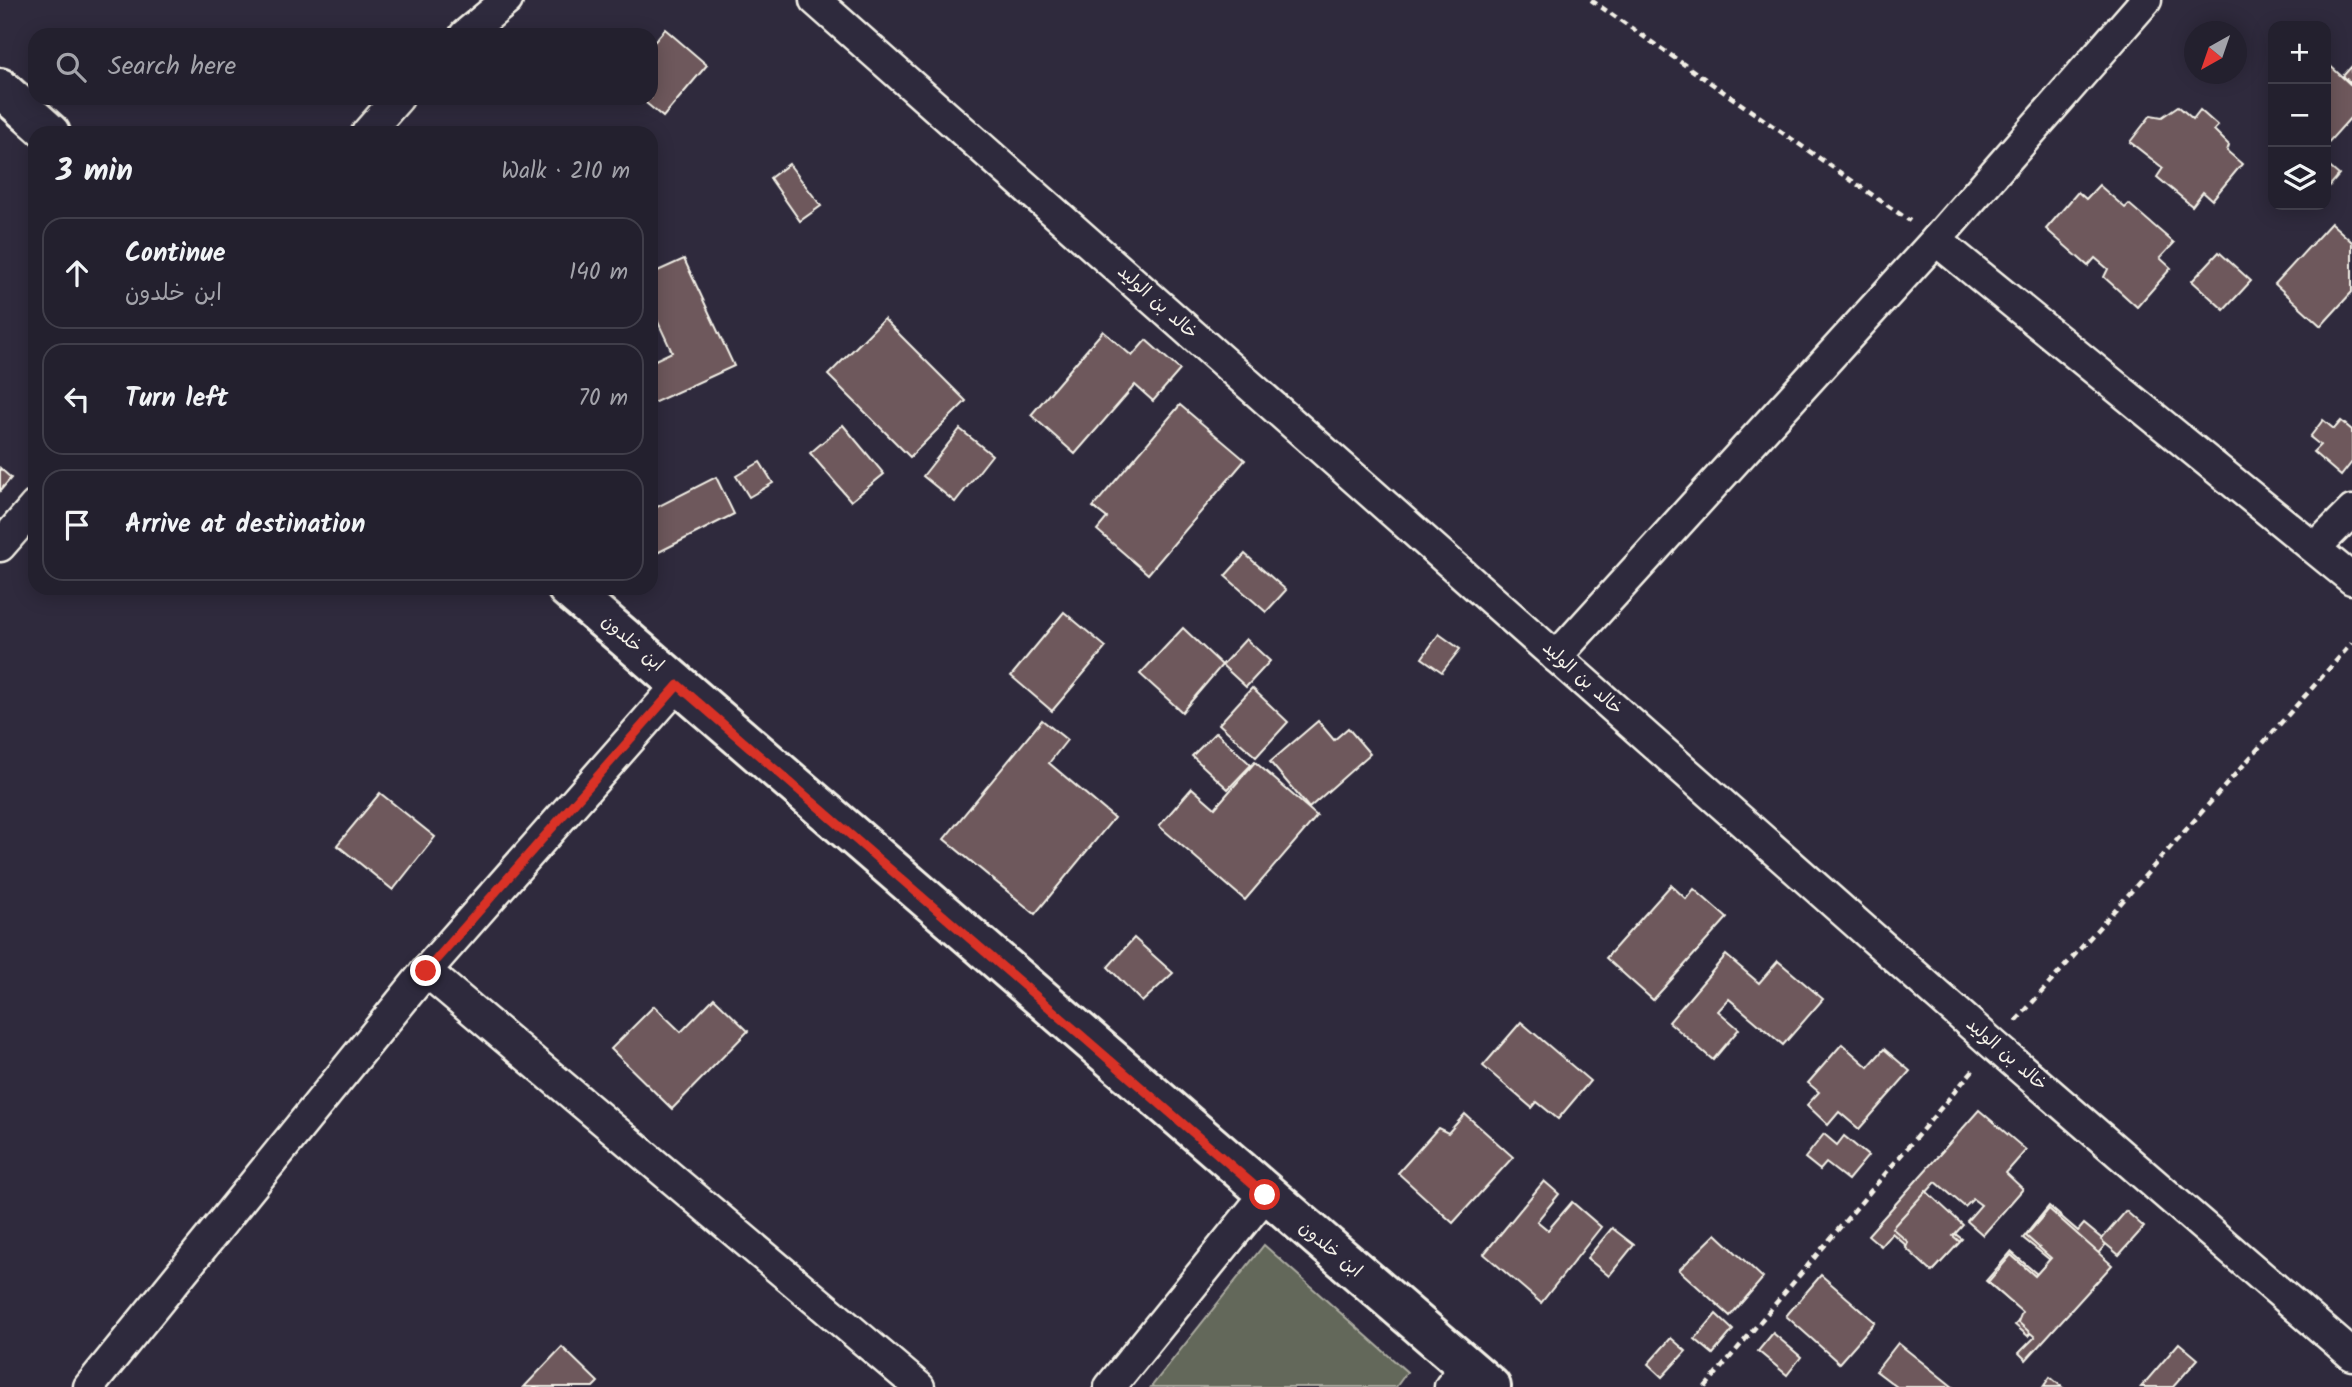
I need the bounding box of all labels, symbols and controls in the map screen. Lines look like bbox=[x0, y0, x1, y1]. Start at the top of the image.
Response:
north arrow bbox=[2184, 21, 2247, 84]
map controls bbox=[2268, 21, 2331, 210]
button: + bbox=[2268, 21, 2331, 84]
search box bbox=[28, 28, 658, 105]
text: Search here bbox=[108, 46, 236, 88]
icon: search bbox=[52, 48, 90, 86]
button: − bbox=[2268, 84, 2331, 147]
button: layers bbox=[2268, 147, 2331, 210]
text: 3 min bbox=[56, 148, 133, 196]
text: Walk · 210 m bbox=[501, 154, 630, 190]
text: Continue bbox=[125, 233, 226, 275]
icon: ahead bbox=[58, 254, 96, 292]
text: 140 m bbox=[569, 255, 628, 291]
street label: خالد بن الوليد bbox=[1110, 259, 1204, 347]
text: ابن خلدون bbox=[125, 276, 222, 312]
text: Turn left bbox=[125, 378, 228, 420]
icon: left bbox=[58, 380, 96, 418]
text: 70 m bbox=[578, 381, 628, 417]
text: Arrive at destination bbox=[125, 504, 365, 546]
icon: arrive bbox=[58, 506, 96, 544]
street label: ابن خلدون bbox=[594, 608, 670, 680]
street label: خالد بن الوليد bbox=[1535, 635, 1629, 723]
route end bbox=[410, 955, 441, 986]
street label: خالد بن الوليد bbox=[1959, 1011, 2053, 1099]
route start bbox=[1249, 1179, 1280, 1210]
street label: ابن خلدون bbox=[1292, 1215, 1368, 1285]

